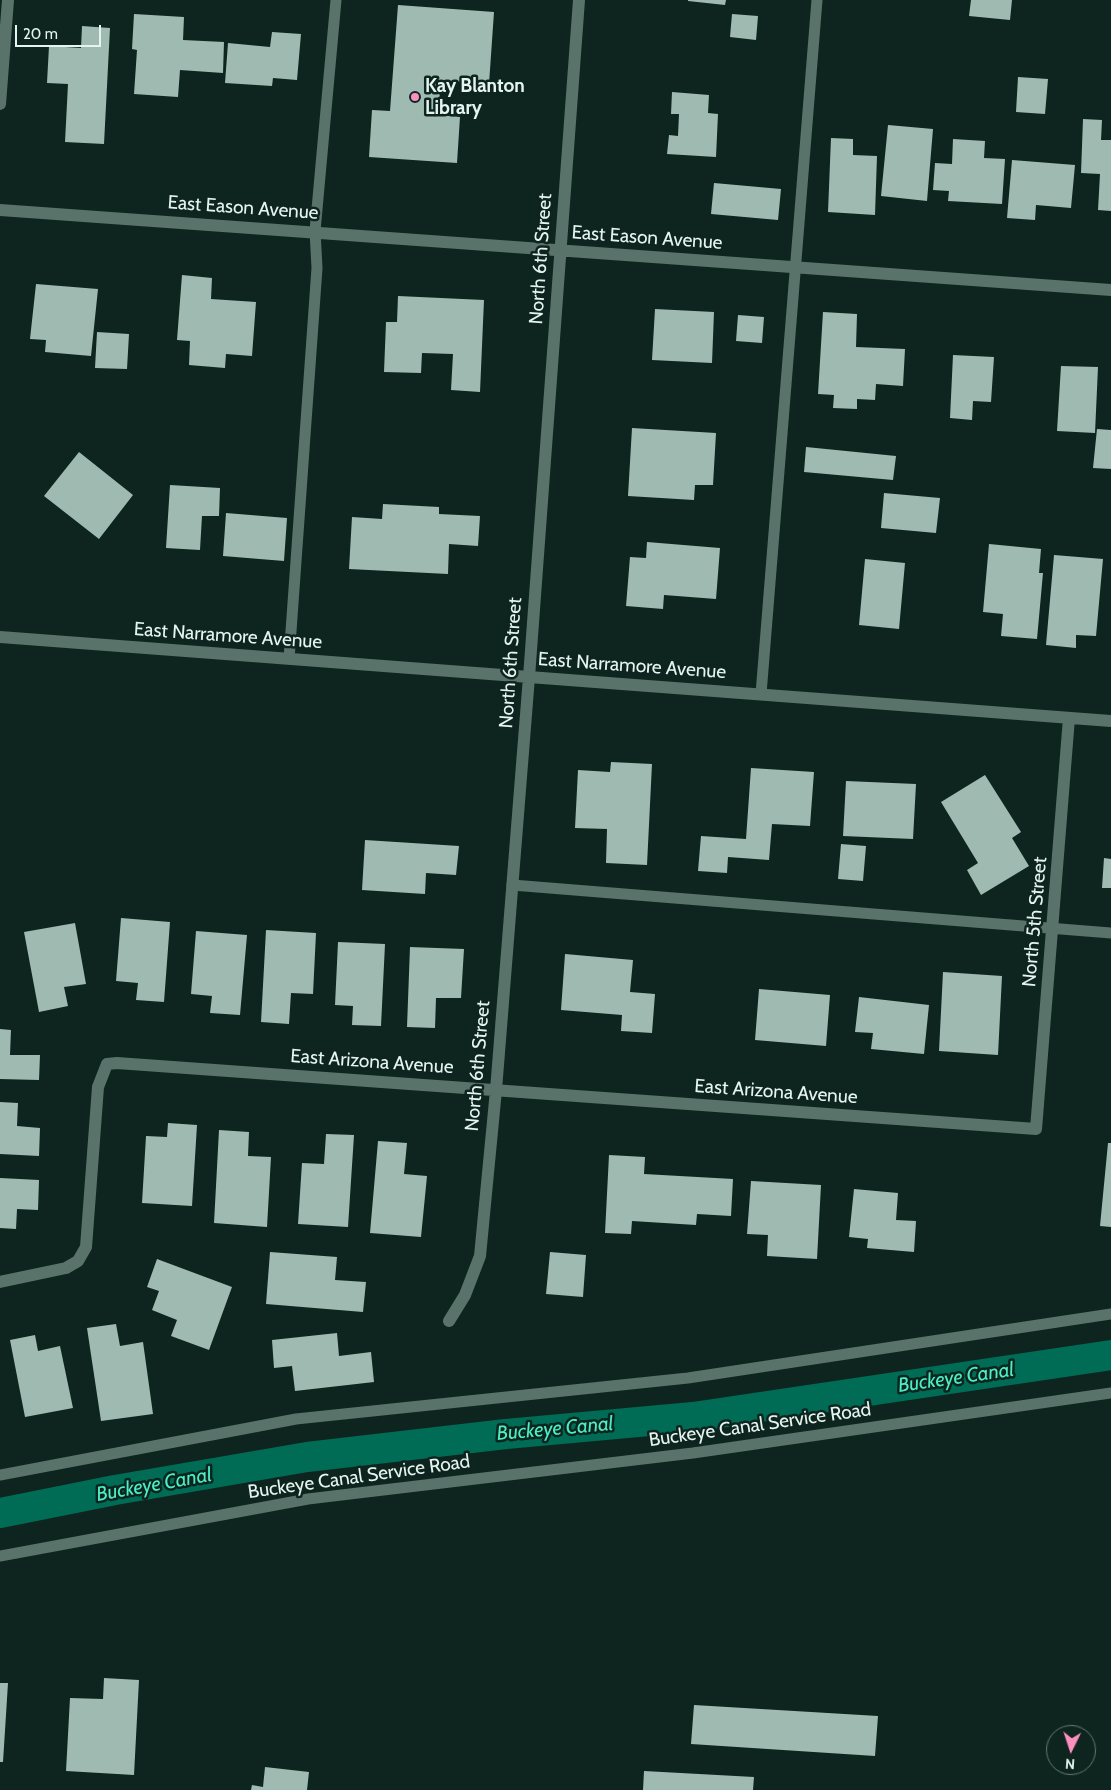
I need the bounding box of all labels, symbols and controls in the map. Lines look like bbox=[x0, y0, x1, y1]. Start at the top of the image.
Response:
scale bar bbox=[18, 15, 104, 47]
text: 20 m bbox=[23, 25, 58, 43]
place label: Kay Blanton Library bbox=[425, 75, 525, 119]
marker: Kay Blanton Library bbox=[409, 91, 421, 103]
street label: East Eason Avenue bbox=[167, 191, 319, 225]
street label: North 6th Street bbox=[525, 193, 557, 325]
street label: East Eason Avenue bbox=[571, 221, 723, 255]
street label: North 6th Street bbox=[495, 597, 527, 729]
street label: East Narramore Avenue bbox=[133, 618, 323, 654]
street label: East Narramore Avenue bbox=[537, 648, 727, 684]
street label: North 5th Street bbox=[1018, 856, 1052, 988]
street label: North 6th Street bbox=[461, 1000, 495, 1132]
street label: East Arizona Avenue bbox=[290, 1045, 454, 1079]
street label: East Arizona Avenue bbox=[694, 1075, 858, 1109]
water label: Buckeye Canal bbox=[896, 1358, 1016, 1398]
street label: Buckeye Canal Service Road bbox=[647, 1398, 873, 1452]
water label: Buckeye Canal bbox=[496, 1412, 614, 1446]
street label: Buckeye Canal Service Road bbox=[246, 1450, 472, 1504]
water label: Buckeye Canal bbox=[94, 1463, 214, 1507]
north arrow bbox=[1046, 1725, 1096, 1775]
text: N bbox=[1064, 1755, 1076, 1773]

